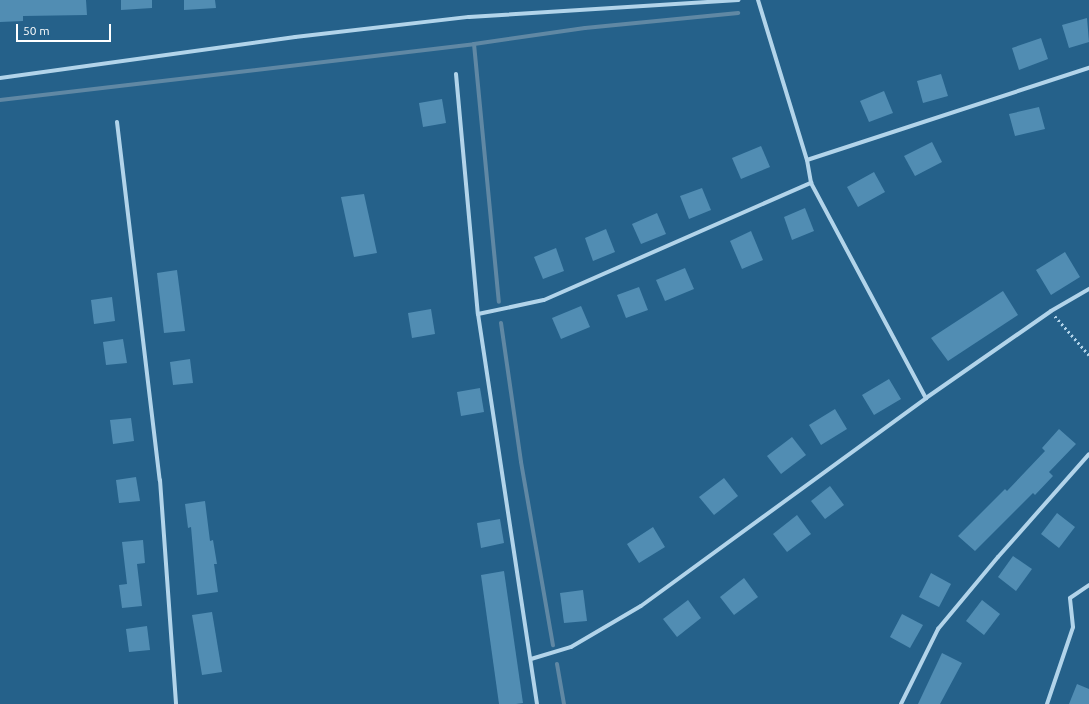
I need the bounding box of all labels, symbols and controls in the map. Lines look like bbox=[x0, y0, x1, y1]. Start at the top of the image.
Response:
scale bar bbox=[18, 16, 113, 42]
text: 50 m bbox=[23, 24, 50, 37]

